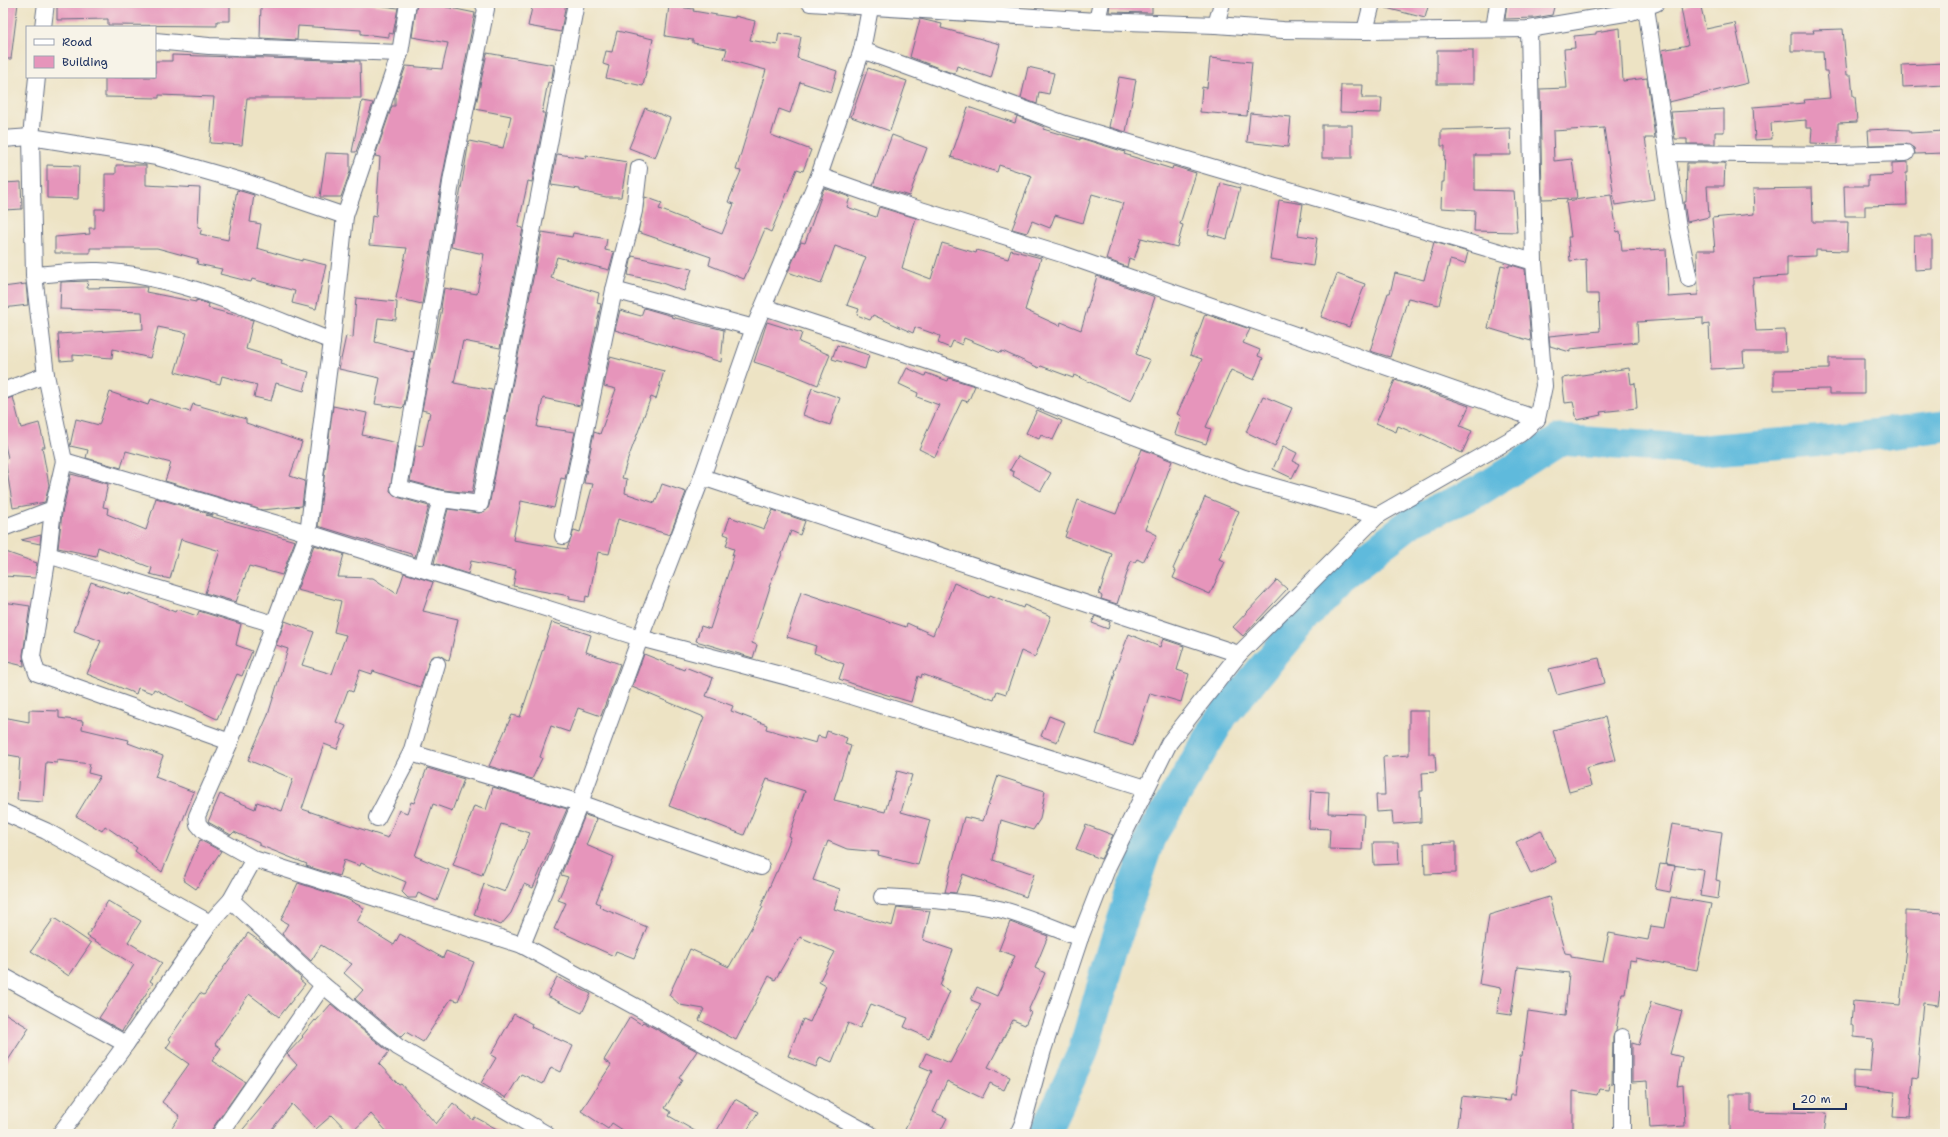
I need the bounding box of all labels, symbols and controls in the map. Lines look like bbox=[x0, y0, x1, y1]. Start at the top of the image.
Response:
legend bbox=[26, 26, 156, 78]
text: Road bbox=[62, 34, 93, 50]
text: Building bbox=[62, 54, 108, 70]
scale bar bbox=[1794, 1085, 1846, 1111]
text: 20 m bbox=[1800, 1091, 1831, 1107]

